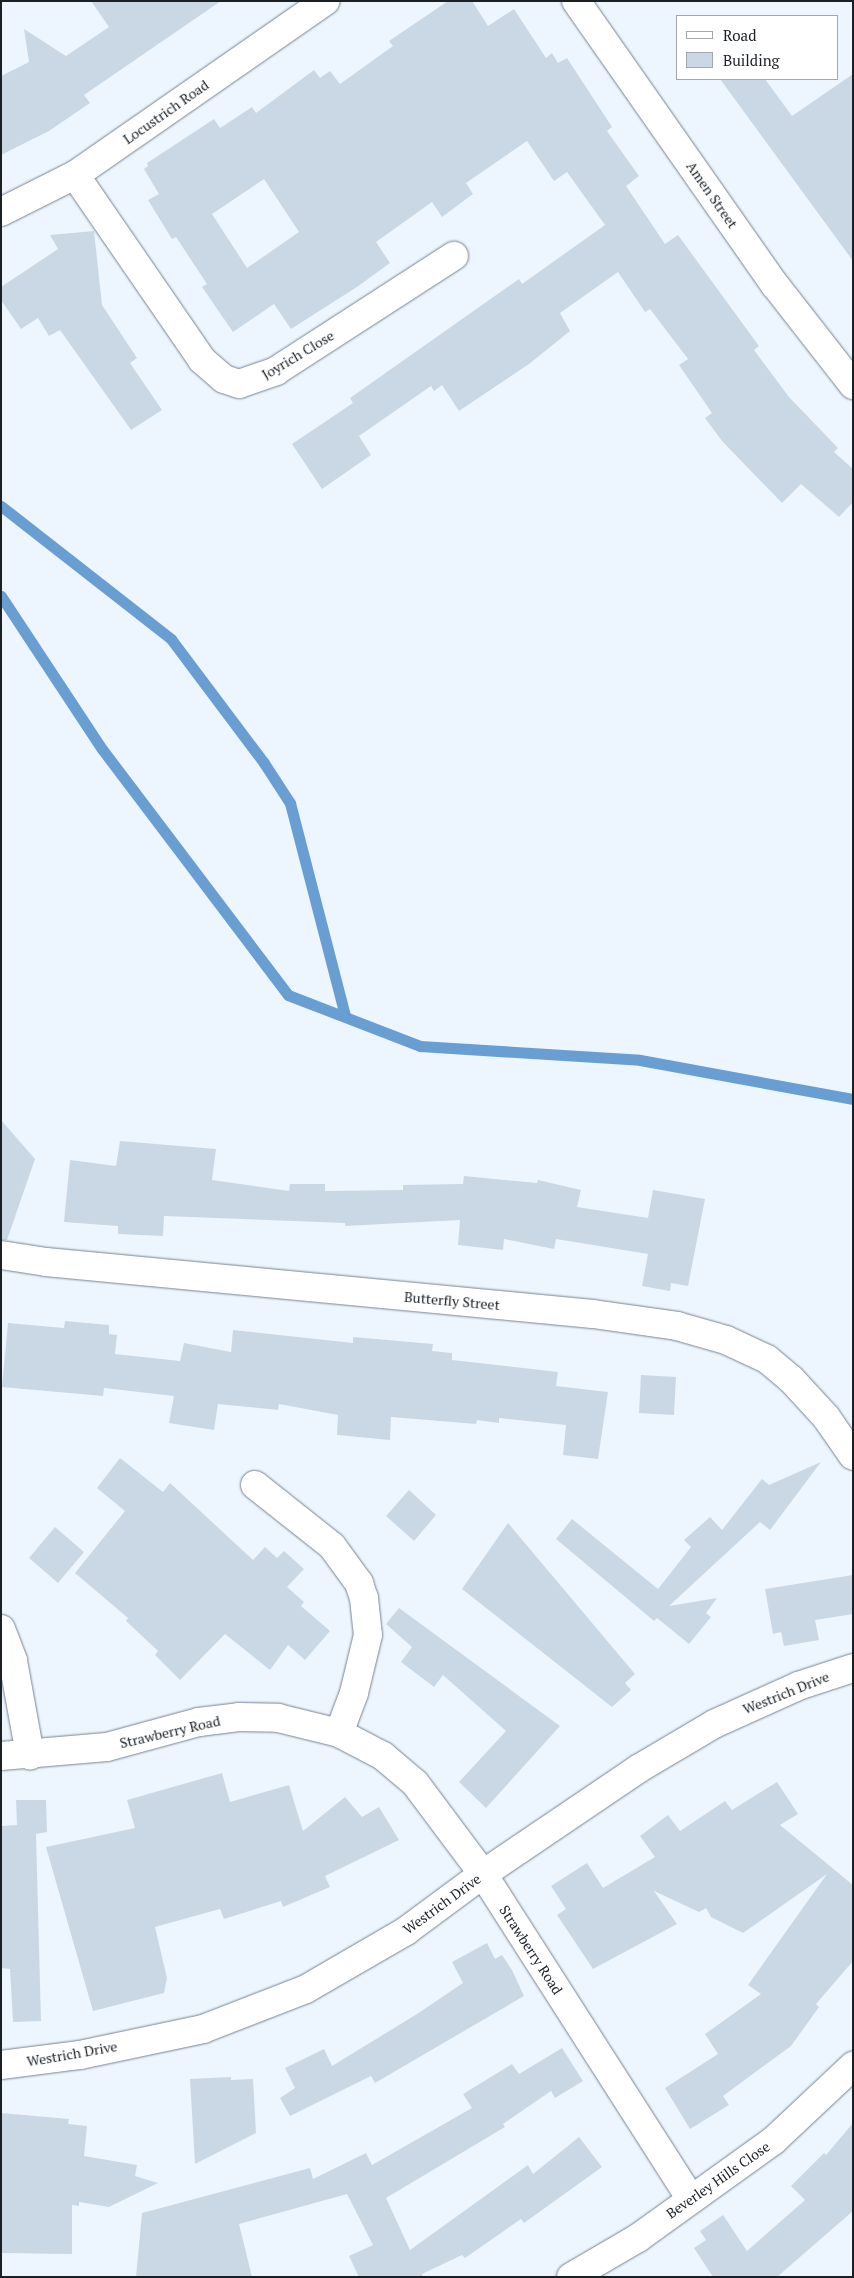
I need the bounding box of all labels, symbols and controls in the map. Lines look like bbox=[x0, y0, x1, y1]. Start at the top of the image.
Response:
legend bbox=[676, 15, 839, 80]
text: Road bbox=[723, 25, 756, 45]
text: Building bbox=[723, 50, 780, 70]
street label: Locustrich Road bbox=[120, 76, 212, 148]
street label: Amen Street bbox=[683, 158, 741, 232]
street label: Joyrich Close bbox=[259, 327, 337, 383]
street label: Butterfly Street bbox=[404, 1288, 500, 1314]
street label: Westrich Drive bbox=[740, 1668, 832, 1718]
street label: Strawberry Road bbox=[118, 1712, 222, 1752]
street label: Westrich Drive bbox=[400, 1870, 484, 1938]
street label: Strawberry Road bbox=[496, 1902, 566, 1998]
street label: Westrich Drive bbox=[25, 2038, 119, 2070]
street label: Beverley Hills Close bbox=[663, 2138, 773, 2222]

